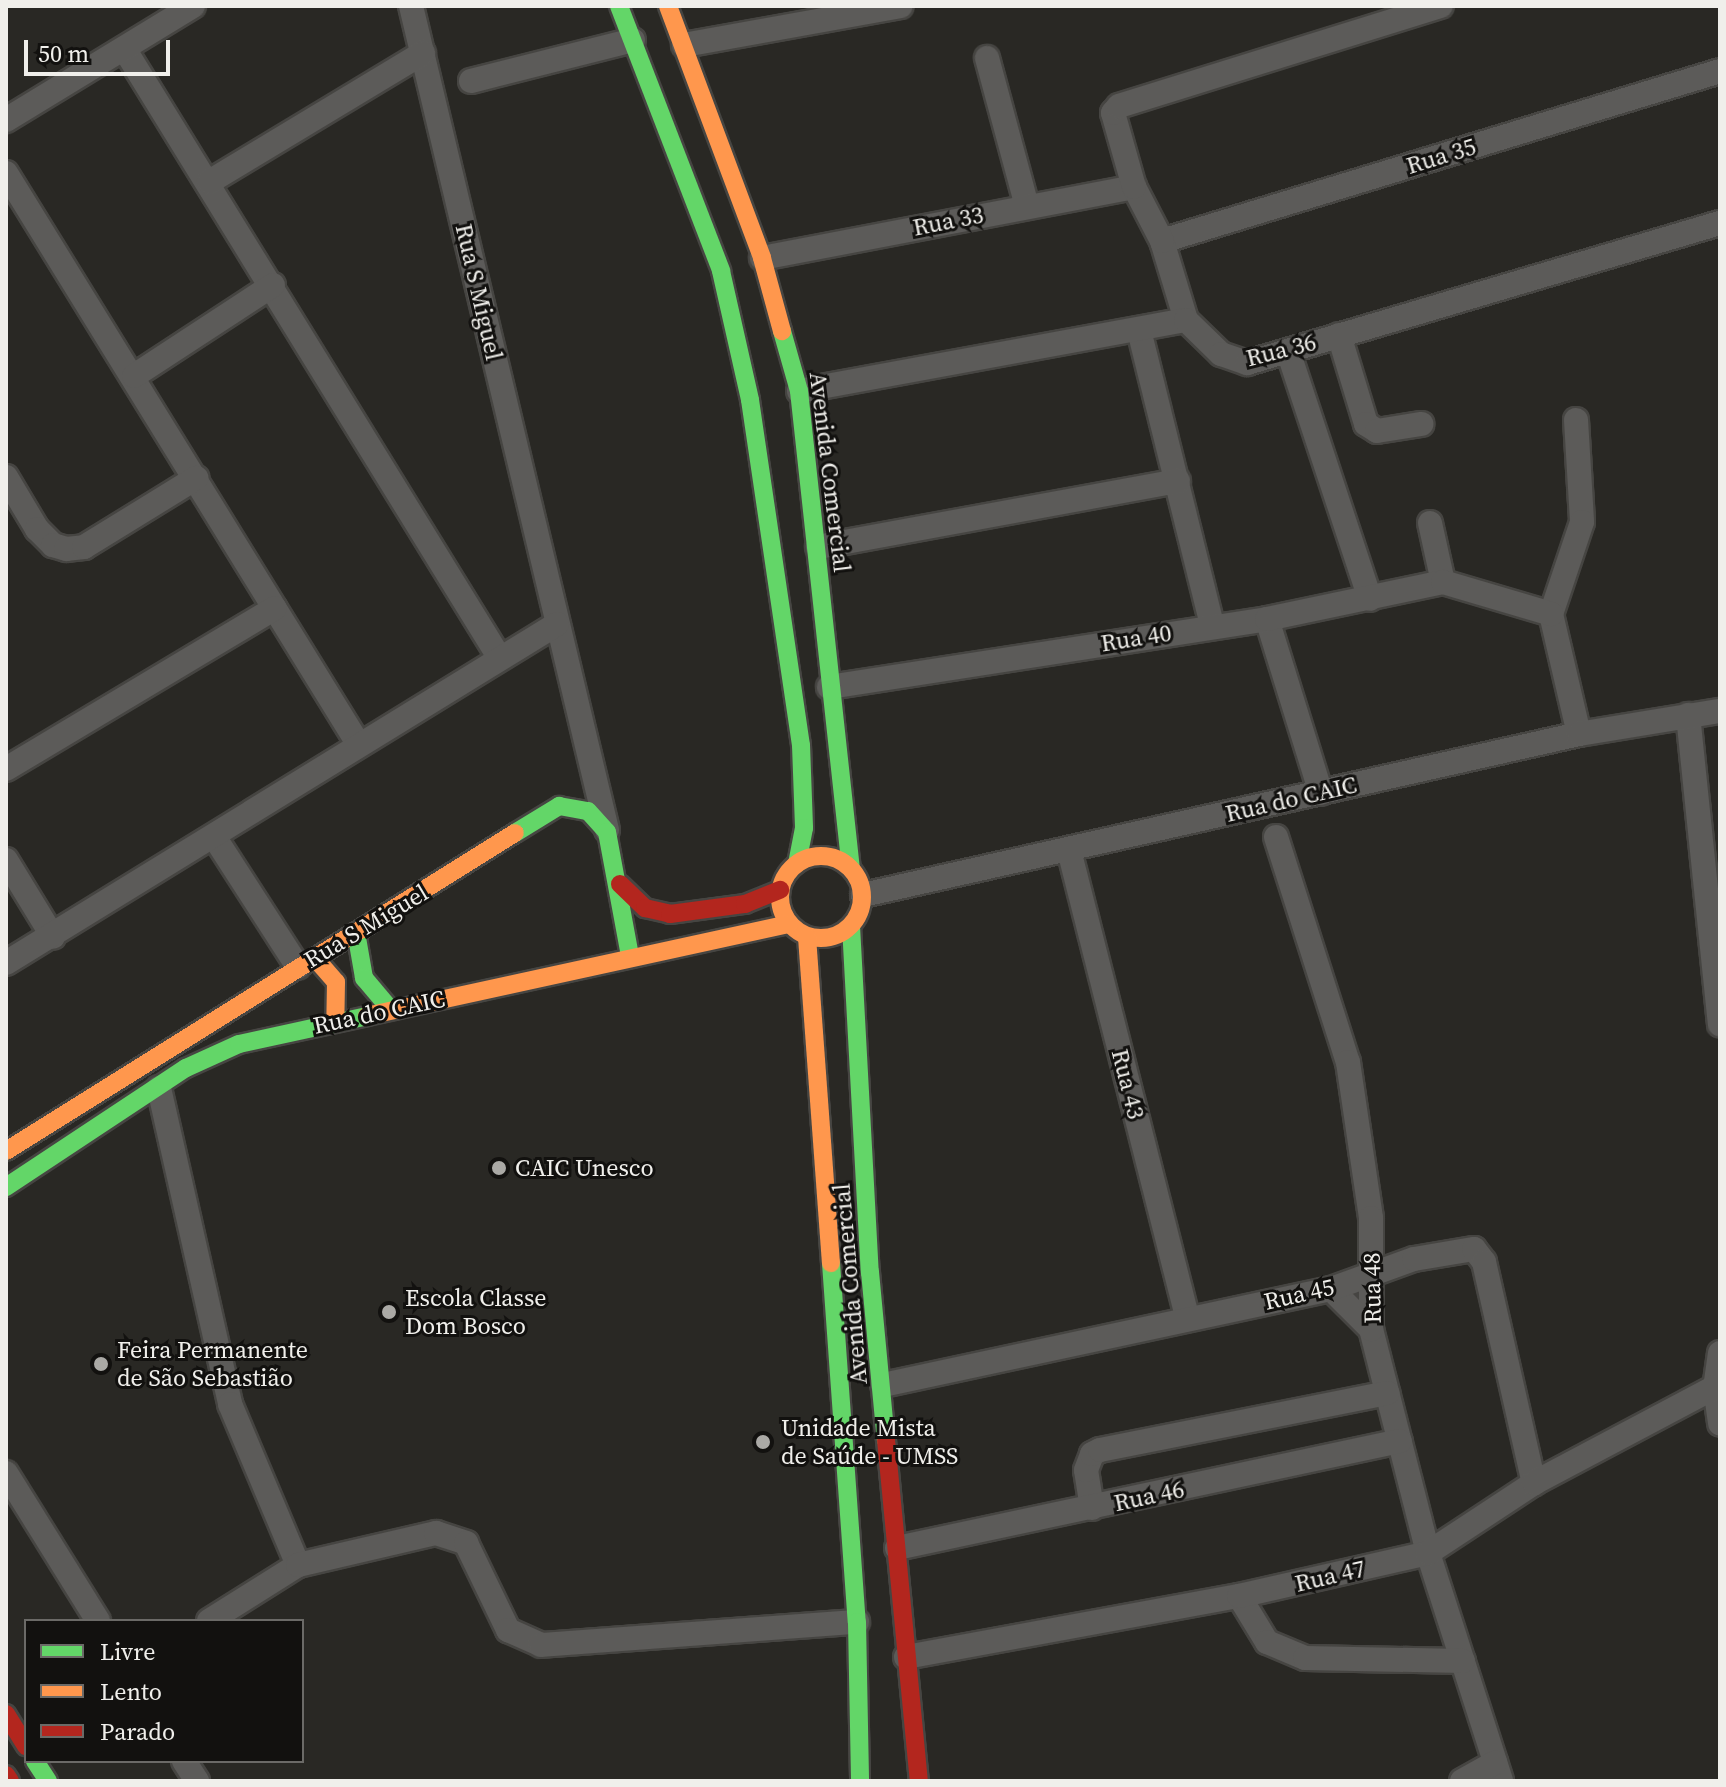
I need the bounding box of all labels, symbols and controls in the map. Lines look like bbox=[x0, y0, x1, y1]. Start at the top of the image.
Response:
scale bar bbox=[28, 24, 174, 74]
text: 50 m bbox=[38, 37, 89, 70]
street label: Rua 35 bbox=[1403, 132, 1479, 180]
street label: Rua 33 bbox=[910, 200, 986, 242]
street label: Rua S Miguel bbox=[449, 221, 509, 363]
street label: Rua 36 bbox=[1243, 327, 1319, 373]
street label: Avenida Comercial bbox=[803, 370, 857, 574]
street label: Rua 40 bbox=[1099, 618, 1173, 658]
street label: Rua do CAIC bbox=[1223, 770, 1359, 828]
street label: Rua S Miguel bbox=[299, 878, 433, 974]
street label: Rua do CAIC bbox=[311, 984, 447, 1040]
street label: Rua 43 bbox=[1105, 1046, 1151, 1122]
place label: CAIC Unesco bbox=[515, 1154, 654, 1182]
marker: CAIC Unesco bbox=[490, 1159, 508, 1177]
street label: Avenida Comercial bbox=[827, 1182, 873, 1386]
street label: Rua 48 bbox=[1357, 1252, 1387, 1324]
street label: Rua 45 bbox=[1261, 1272, 1337, 1316]
place label: Escola Classe Dom Bosco bbox=[405, 1284, 547, 1340]
marker: Escola Classe Dom Bosco bbox=[380, 1303, 398, 1321]
place label: Feira Permanente de São Sebastião bbox=[117, 1336, 308, 1392]
marker: Feira Permanente de São Sebastião bbox=[92, 1355, 110, 1373]
place label: Unidade Mista de Saúde - UMSS bbox=[781, 1414, 958, 1470]
marker: Unidade Mista de Saúde - UMSS bbox=[752, 1431, 774, 1453]
street label: Rua 46 bbox=[1111, 1475, 1187, 1517]
street label: Rua 47 bbox=[1292, 1554, 1368, 1598]
legend bbox=[24, 1619, 304, 1763]
text: Livre bbox=[100, 1635, 155, 1668]
text: Lento bbox=[100, 1675, 162, 1708]
text: Parado bbox=[100, 1715, 175, 1748]

